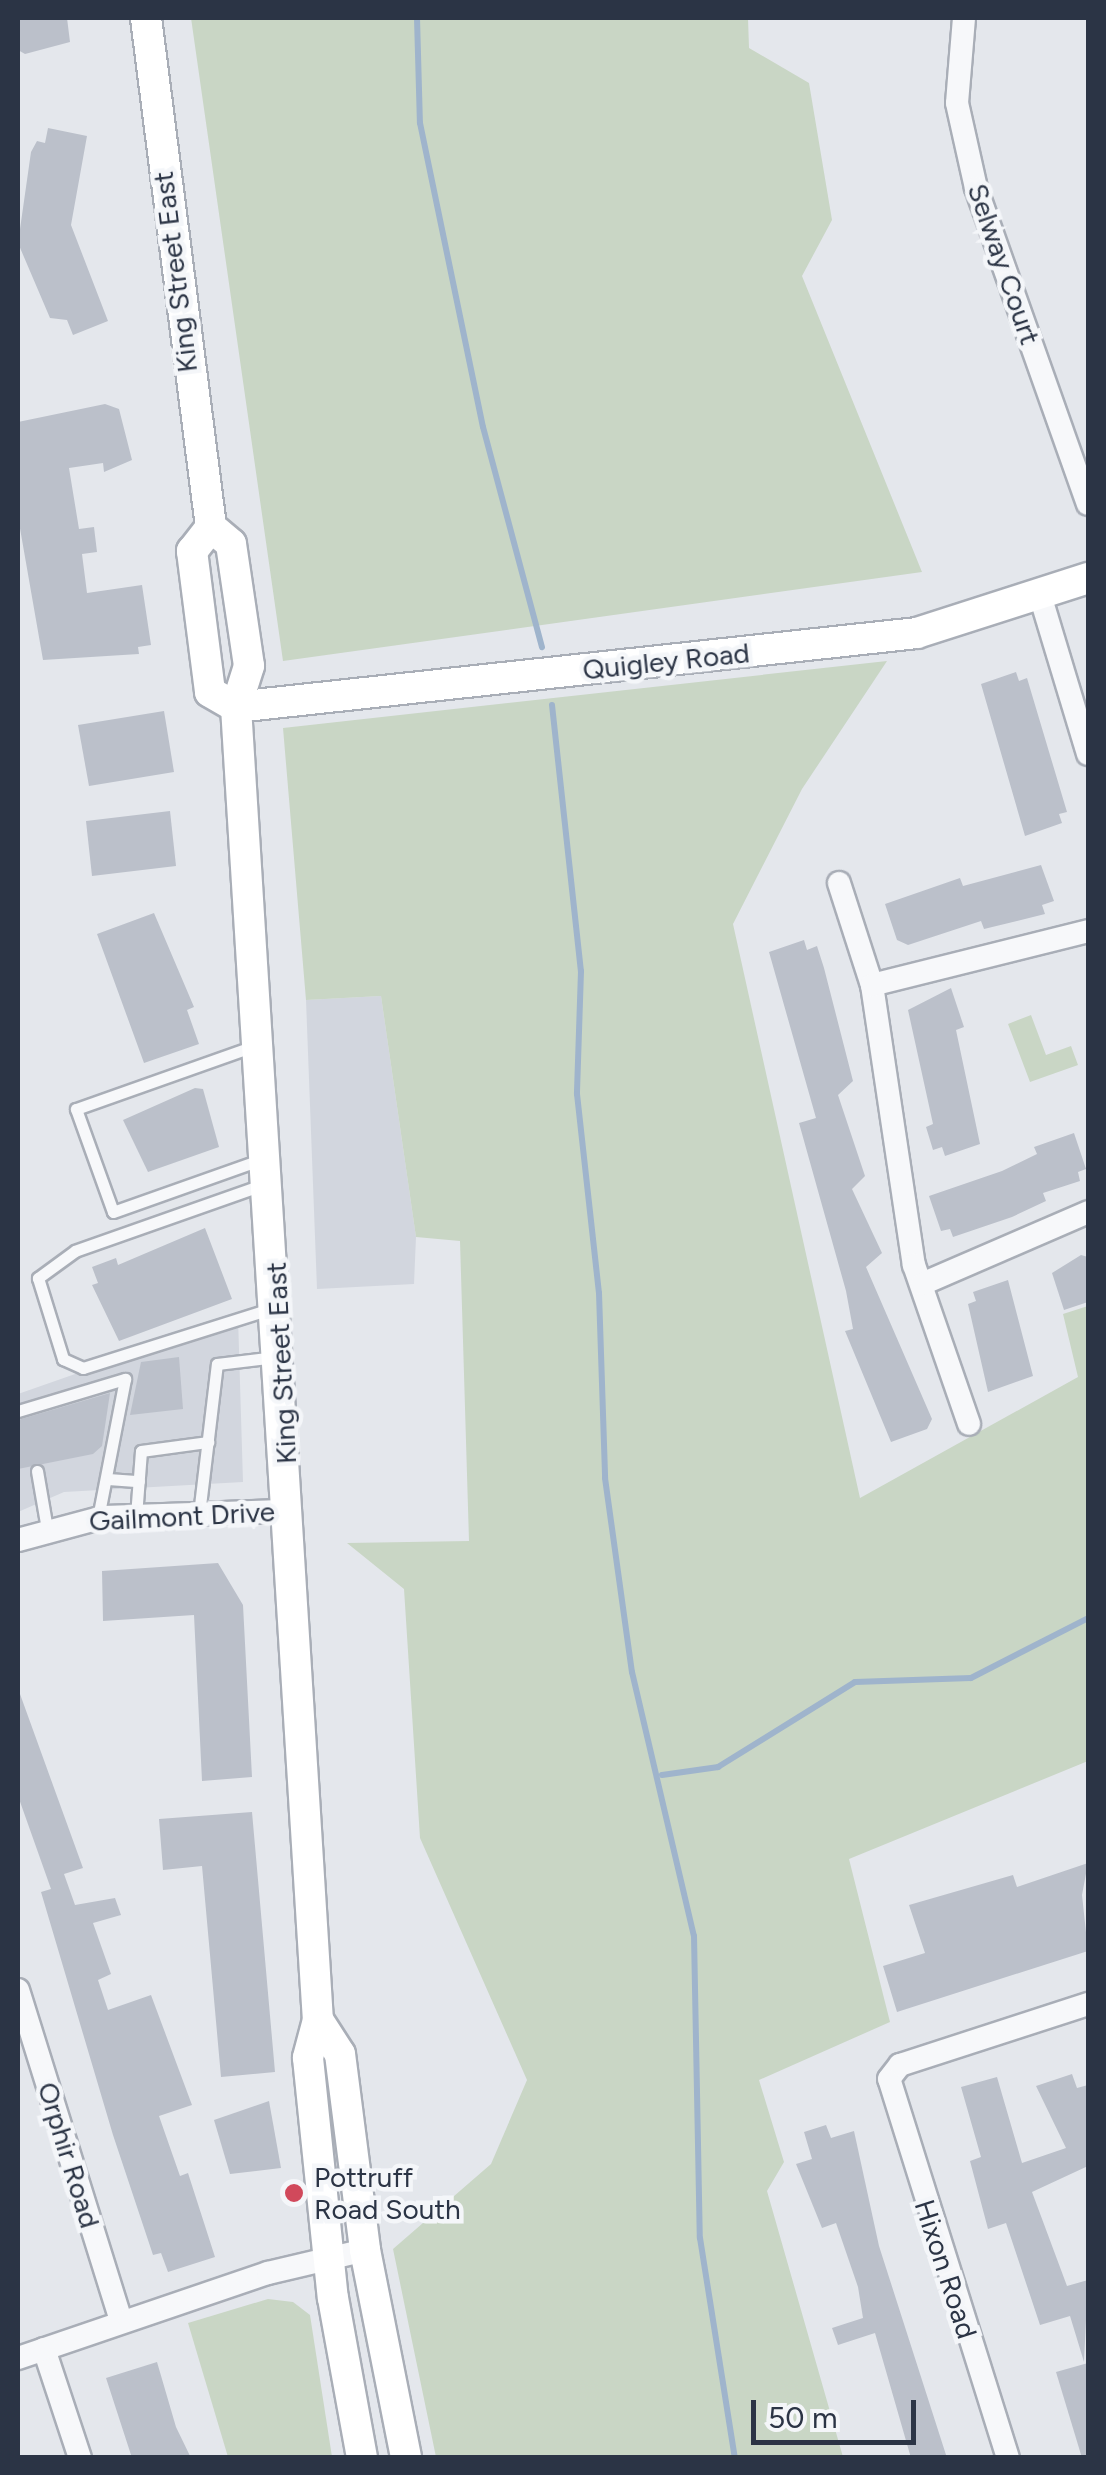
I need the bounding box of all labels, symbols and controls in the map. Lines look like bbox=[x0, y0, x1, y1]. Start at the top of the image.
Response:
street label: King Street East bbox=[146, 170, 204, 374]
street label: Selway Court bbox=[961, 179, 1047, 349]
street label: Quigley Road bbox=[581, 636, 751, 686]
street label: King Street East bbox=[259, 1261, 303, 1465]
street label: Gailmont Drive bbox=[88, 1494, 276, 1538]
street label: Orphir Road bbox=[31, 2078, 107, 2232]
place label: Pottruff Road South bbox=[314, 2160, 461, 2226]
marker: Pottruff Road South bbox=[283, 2182, 305, 2204]
street label: Hixon Road bbox=[908, 2195, 984, 2343]
scale bar bbox=[756, 2380, 921, 2442]
text: 50 m bbox=[768, 2399, 837, 2436]

